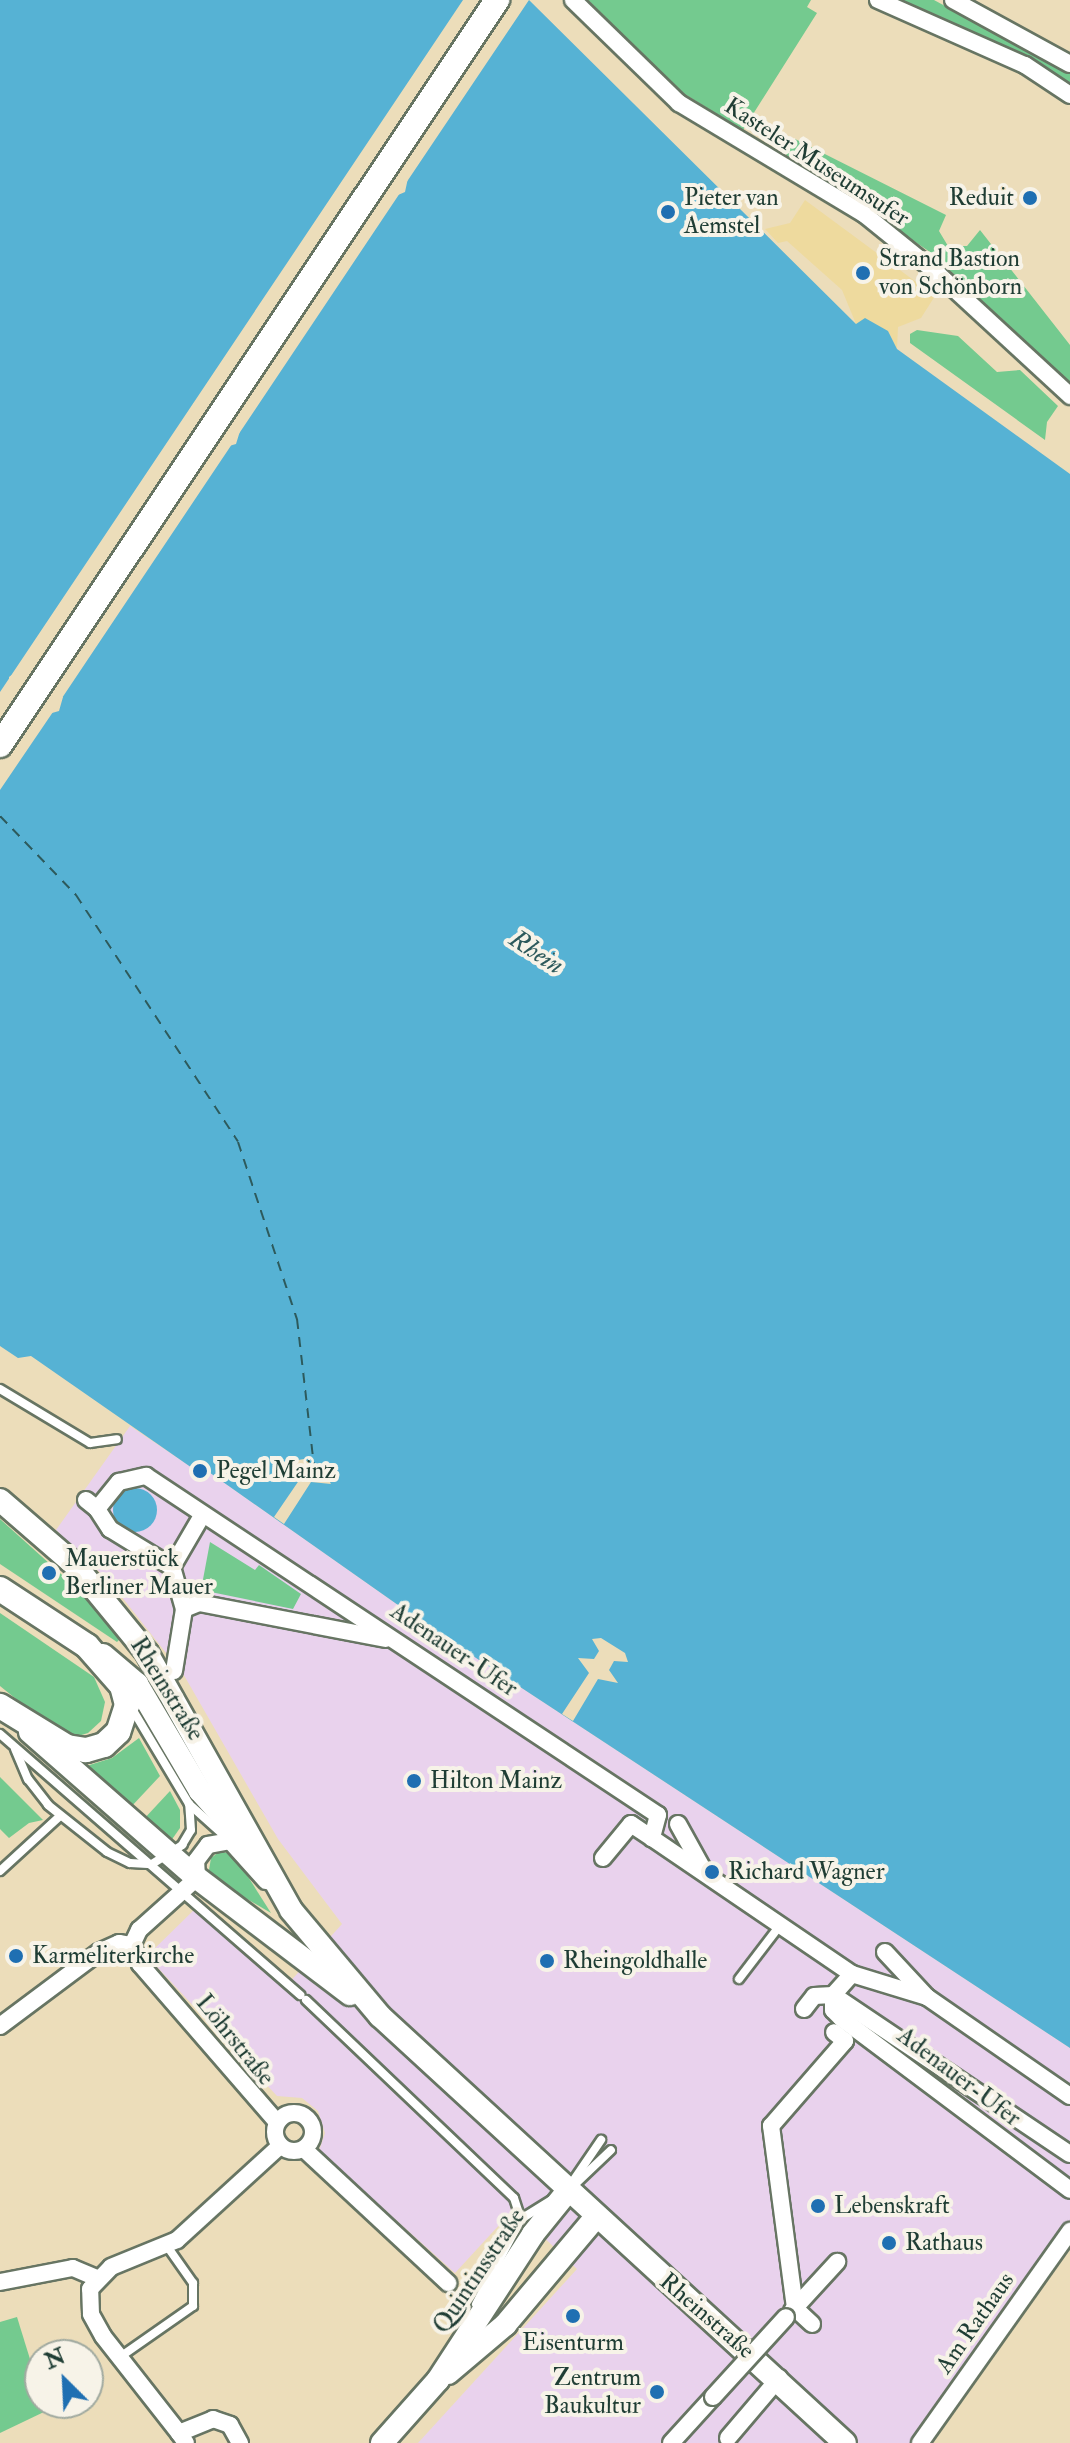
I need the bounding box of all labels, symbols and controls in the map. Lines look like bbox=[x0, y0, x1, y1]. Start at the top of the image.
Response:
street label: Kasteler Museumsufer bbox=[719, 91, 915, 233]
place label: Pieter van Aemstel bbox=[684, 184, 779, 240]
place label: Reduit bbox=[949, 184, 1014, 212]
marker: Reduit bbox=[1021, 189, 1039, 207]
marker: Pieter van Aemstel bbox=[659, 203, 677, 221]
place label: Strand Bastion von Schönborn bbox=[879, 245, 1022, 301]
marker: Strand Bastion von Schönborn bbox=[854, 264, 872, 282]
water label: Rhein bbox=[503, 924, 569, 982]
place label: Pegel Mainz bbox=[216, 1457, 336, 1485]
marker: Pegel Mainz bbox=[191, 1462, 209, 1480]
place label: Mauerstück Berliner Mauer bbox=[65, 1545, 213, 1601]
marker: Mauerstück Berliner Mauer bbox=[40, 1564, 58, 1582]
street label: Adenauer-Ufer bbox=[385, 1597, 523, 1703]
street label: Rheinstraße bbox=[124, 1632, 210, 1746]
place label: Hilton Mainz bbox=[430, 1767, 562, 1795]
marker: Hilton Mainz bbox=[405, 1772, 423, 1790]
place label: Richard Wagner bbox=[728, 1858, 885, 1886]
marker: Richard Wagner bbox=[703, 1863, 721, 1881]
place label: Karmeliterkirche bbox=[32, 1942, 194, 1970]
marker: Karmeliterkirche bbox=[7, 1947, 25, 1965]
place label: Rheingoldhalle bbox=[563, 1947, 707, 1975]
marker: Rheingoldhalle bbox=[538, 1952, 556, 1970]
street label: Löhrstraße bbox=[190, 1989, 280, 2091]
street label: Adenauer-Ufer bbox=[892, 2021, 1026, 2133]
place label: Lebenskraft bbox=[834, 2192, 950, 2220]
marker: Lebenskraft bbox=[809, 2197, 827, 2215]
street label: Quintinsstraße bbox=[427, 2203, 531, 2339]
place label: Rathaus bbox=[905, 2229, 983, 2257]
marker: Rathaus bbox=[880, 2234, 898, 2252]
street label: Rheinstraße bbox=[654, 2267, 760, 2365]
street label: Am Rathaus bbox=[930, 2267, 1020, 2379]
marker: Eisenturm bbox=[564, 2307, 582, 2325]
place label: Eisenturm bbox=[522, 2329, 624, 2357]
north arrow bbox=[24, 2339, 104, 2419]
text: N bbox=[40, 2342, 70, 2376]
place label: Zentrum Baukultur bbox=[544, 2364, 641, 2420]
marker: Zentrum Baukultur bbox=[648, 2383, 666, 2401]

